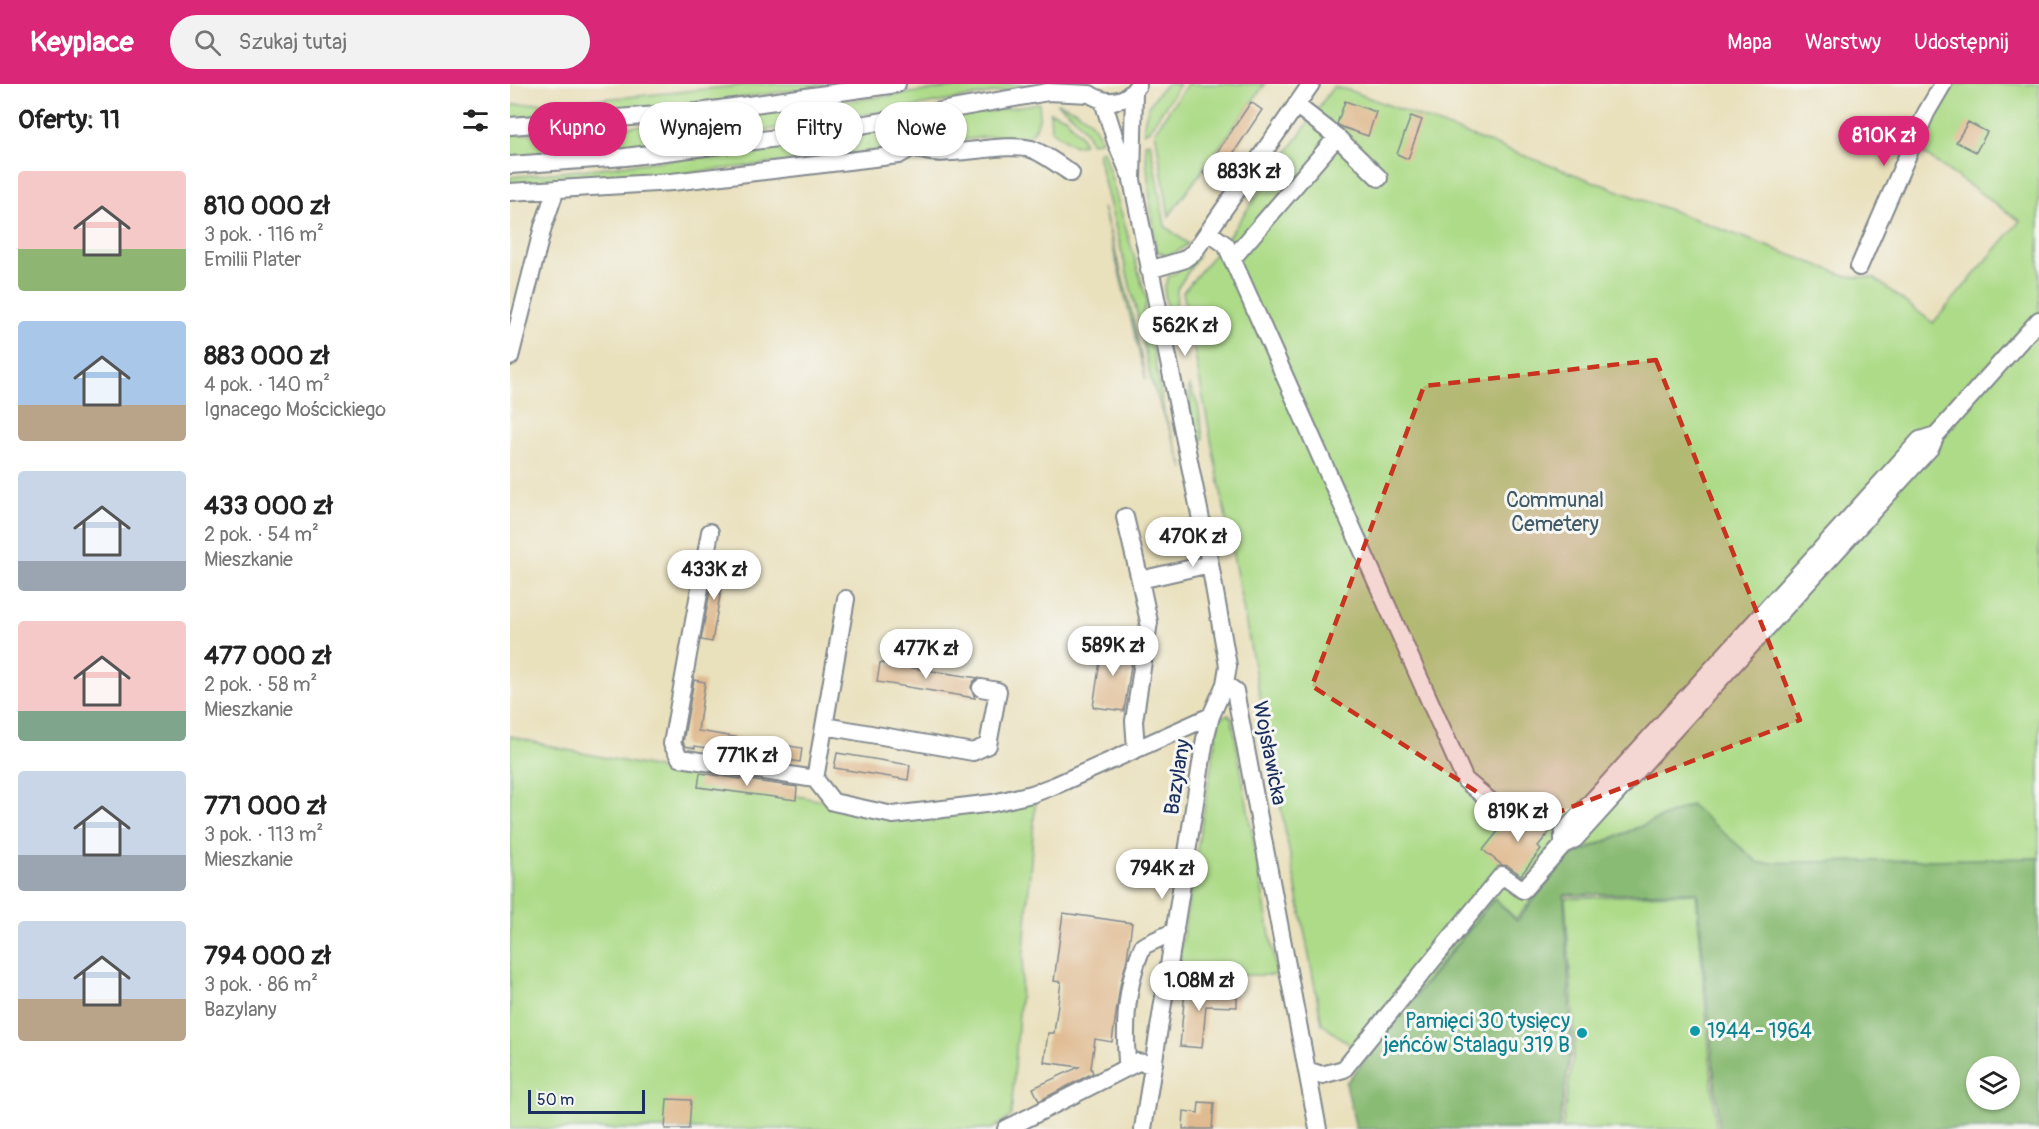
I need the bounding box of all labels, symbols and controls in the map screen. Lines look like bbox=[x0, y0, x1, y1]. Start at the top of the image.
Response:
search box bbox=[170, 15, 590, 69]
text: Keyplace bbox=[30, 25, 134, 60]
icon: search bbox=[191, 26, 224, 59]
text: Szukaj tutaj bbox=[239, 28, 347, 56]
text: Mapa bbox=[1727, 29, 1772, 56]
text: Warstwy bbox=[1805, 29, 1881, 56]
text: Udostępnij bbox=[1914, 29, 2009, 56]
chip: Kupno bbox=[528, 102, 627, 156]
chip: Wynajem bbox=[639, 102, 763, 156]
chip: Filtry bbox=[775, 102, 863, 156]
chip: Nowe bbox=[875, 102, 967, 156]
text: Oferty: 11 bbox=[18, 104, 120, 136]
icon: filters bbox=[459, 104, 492, 137]
pin: 810K zł bbox=[1829, 116, 1939, 167]
text: 810K zł bbox=[1852, 123, 1916, 148]
pin: 883K zł bbox=[1194, 152, 1304, 203]
text: 883K zł bbox=[1217, 159, 1281, 184]
text: 810 000 zł bbox=[204, 190, 330, 222]
icon: home bbox=[66, 195, 138, 267]
text: 3 pok. · 116 m² bbox=[204, 222, 324, 247]
text: Emilii Plater bbox=[204, 247, 302, 272]
pin: 562K zł bbox=[1130, 306, 1240, 357]
text: 562K zł bbox=[1152, 313, 1218, 338]
text: 883 000 zł bbox=[204, 340, 329, 372]
icon: home bbox=[66, 345, 138, 417]
text: 4 pok. · 140 m² bbox=[204, 372, 330, 397]
text: Ignacego Mościckiego bbox=[204, 397, 386, 422]
park label: Communal Cemetery bbox=[1506, 487, 1604, 538]
text: 433 000 zł bbox=[204, 490, 333, 522]
icon: home bbox=[66, 495, 138, 567]
pin: 470K zł bbox=[1138, 517, 1248, 568]
text: 2 pok. · 54 m² bbox=[204, 522, 319, 547]
text: 470K zł bbox=[1159, 524, 1227, 549]
text: Mieszkanie bbox=[204, 547, 293, 572]
pin: 433K zł bbox=[659, 550, 769, 601]
text: 433K zł bbox=[681, 557, 747, 582]
pin: 589K zł bbox=[1058, 626, 1168, 677]
pin: 477K zł bbox=[871, 629, 981, 680]
text: 589K zł bbox=[1082, 633, 1144, 658]
text: 477K zł bbox=[894, 636, 958, 661]
text: 477 000 zł bbox=[204, 640, 331, 672]
icon: home bbox=[66, 645, 138, 717]
text: 2 pok. · 58 m² bbox=[204, 672, 317, 697]
text: Mieszkanie bbox=[204, 697, 293, 722]
street label: Wojsławicka bbox=[1246, 699, 1293, 807]
pin: 771K zł bbox=[692, 736, 802, 787]
street label: Bazylany bbox=[1158, 737, 1197, 817]
text: 771K zł bbox=[717, 743, 777, 768]
text: 771 000 zł bbox=[204, 790, 326, 822]
pin: 819K zł bbox=[1463, 792, 1573, 843]
icon: home bbox=[66, 795, 138, 867]
text: 819K zł bbox=[1488, 799, 1548, 824]
text: 3 pok. · 113 m² bbox=[204, 822, 323, 847]
text: Mieszkanie bbox=[204, 847, 293, 872]
pin: 794K zł bbox=[1107, 849, 1217, 900]
text: 794K zł bbox=[1130, 856, 1194, 881]
text: 794 000 zł bbox=[204, 940, 331, 972]
icon: home bbox=[66, 945, 138, 1017]
pin: 1.08M zł bbox=[1137, 961, 1261, 1012]
text: 1.08M zł bbox=[1164, 968, 1234, 993]
text: 3 pok. · 86 m² bbox=[204, 972, 318, 997]
text: Bazylany bbox=[204, 997, 277, 1022]
place label: Pamięci 30 tysięcy jeńców Stalagu 319 B bbox=[1383, 1008, 1570, 1059]
place label: 1944 - 1964 bbox=[1707, 1018, 1812, 1045]
marker: 1944 - 1964 bbox=[1688, 1024, 1702, 1038]
marker: Pamięci 30 tysięcy jeńców Stalagu 319 B bbox=[1575, 1026, 1589, 1040]
map controls bbox=[1966, 1056, 2020, 1110]
button: layers bbox=[1966, 1056, 2020, 1110]
scale bar bbox=[528, 1087, 645, 1114]
text: 50 m bbox=[537, 1090, 574, 1110]

